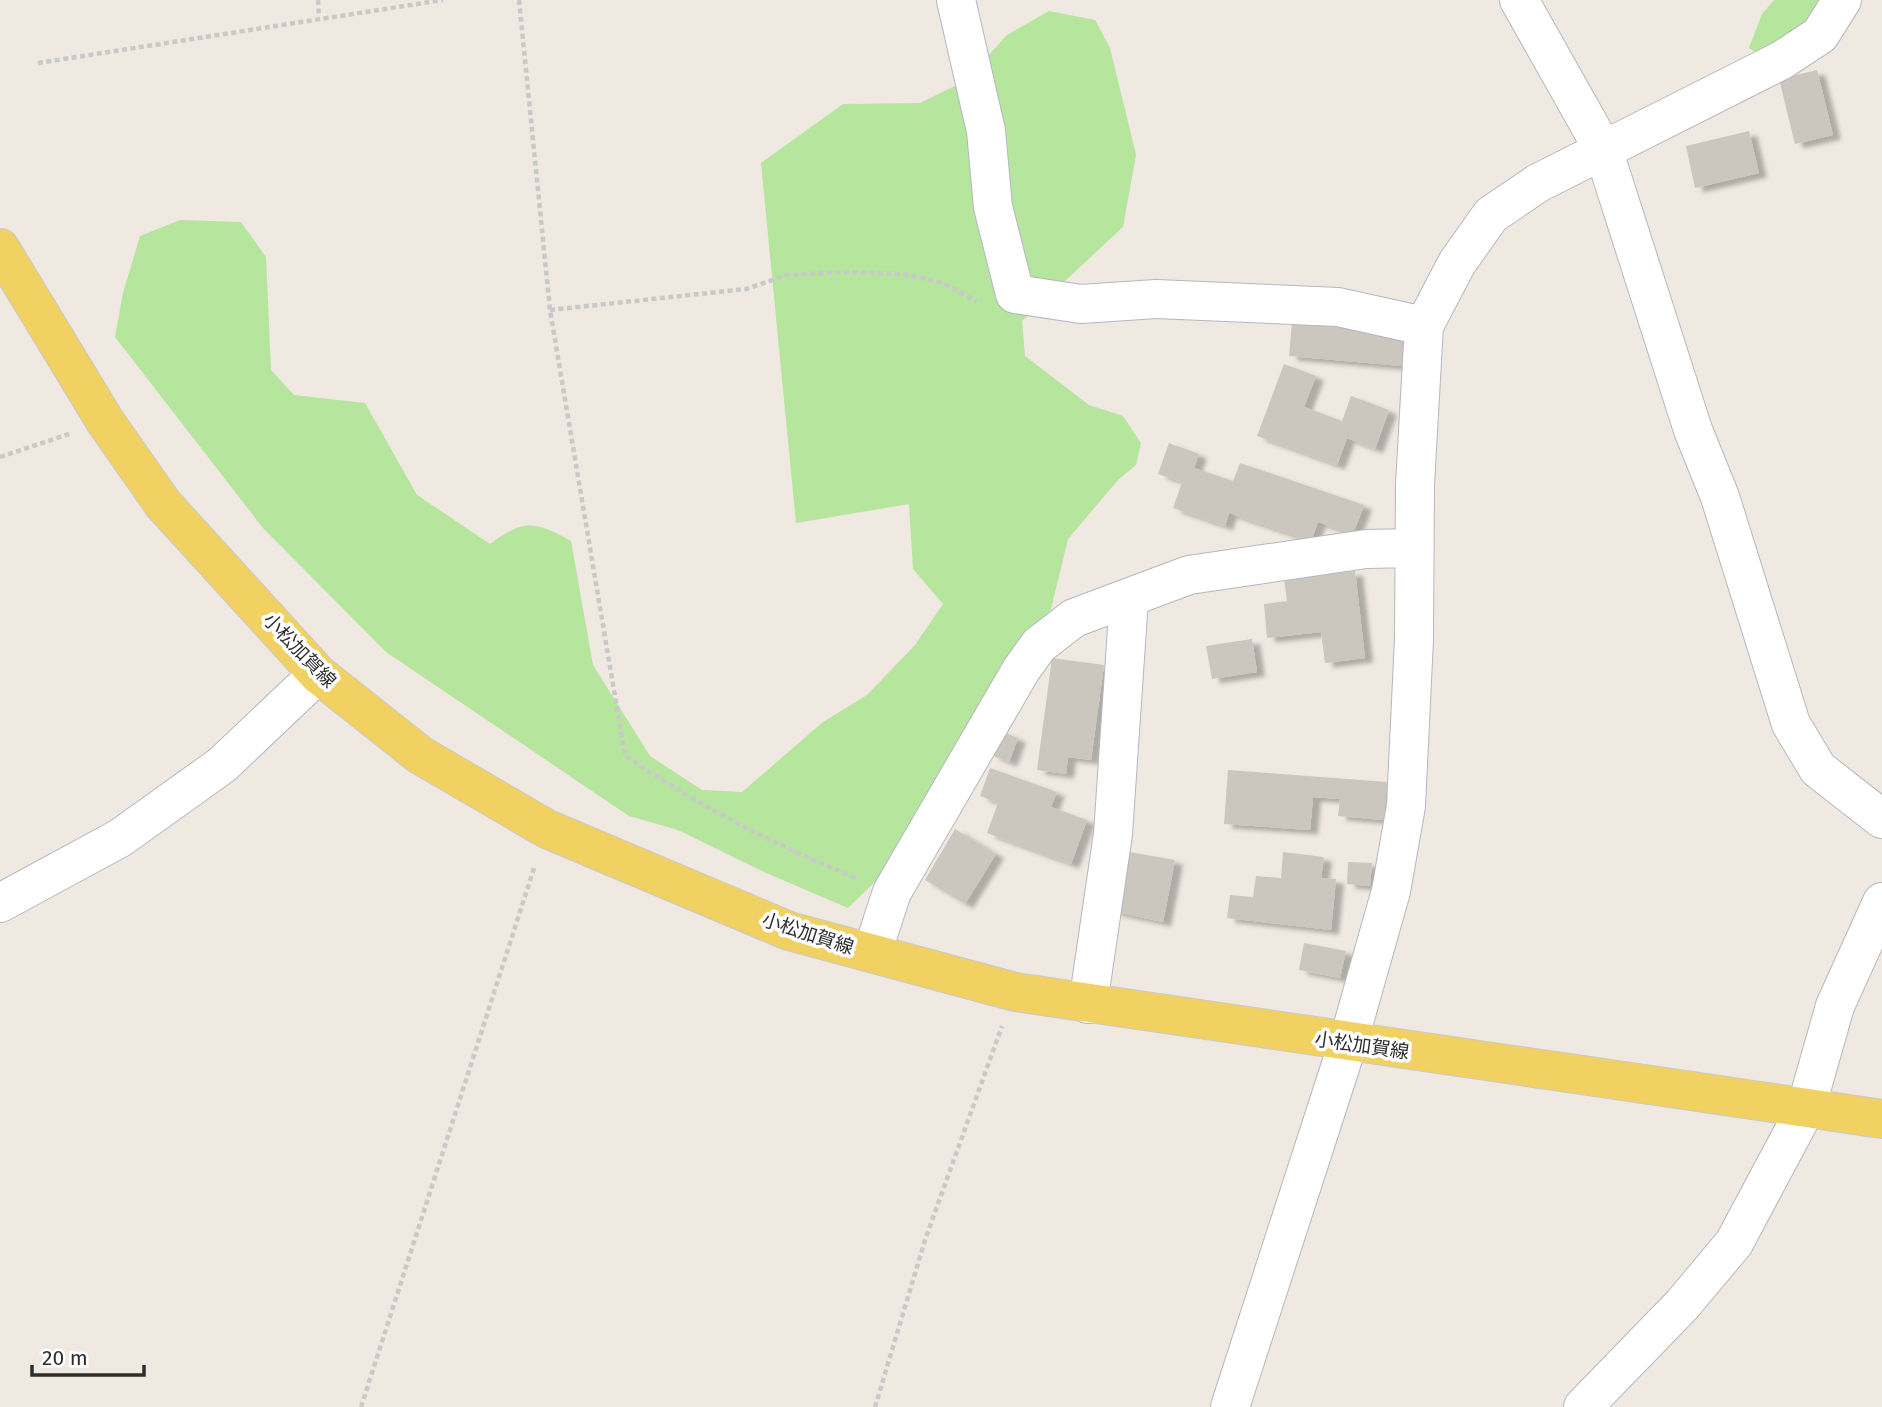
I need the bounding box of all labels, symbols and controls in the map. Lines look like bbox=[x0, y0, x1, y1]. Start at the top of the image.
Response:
street label: 小松加賀線 bbox=[258, 608, 341, 693]
street label: 小松加賀線 bbox=[759, 908, 857, 959]
street label: 小松加賀線 bbox=[1313, 1027, 1411, 1063]
scale bar bbox=[32, 1334, 144, 1378]
text: 20 m bbox=[42, 1345, 88, 1371]

